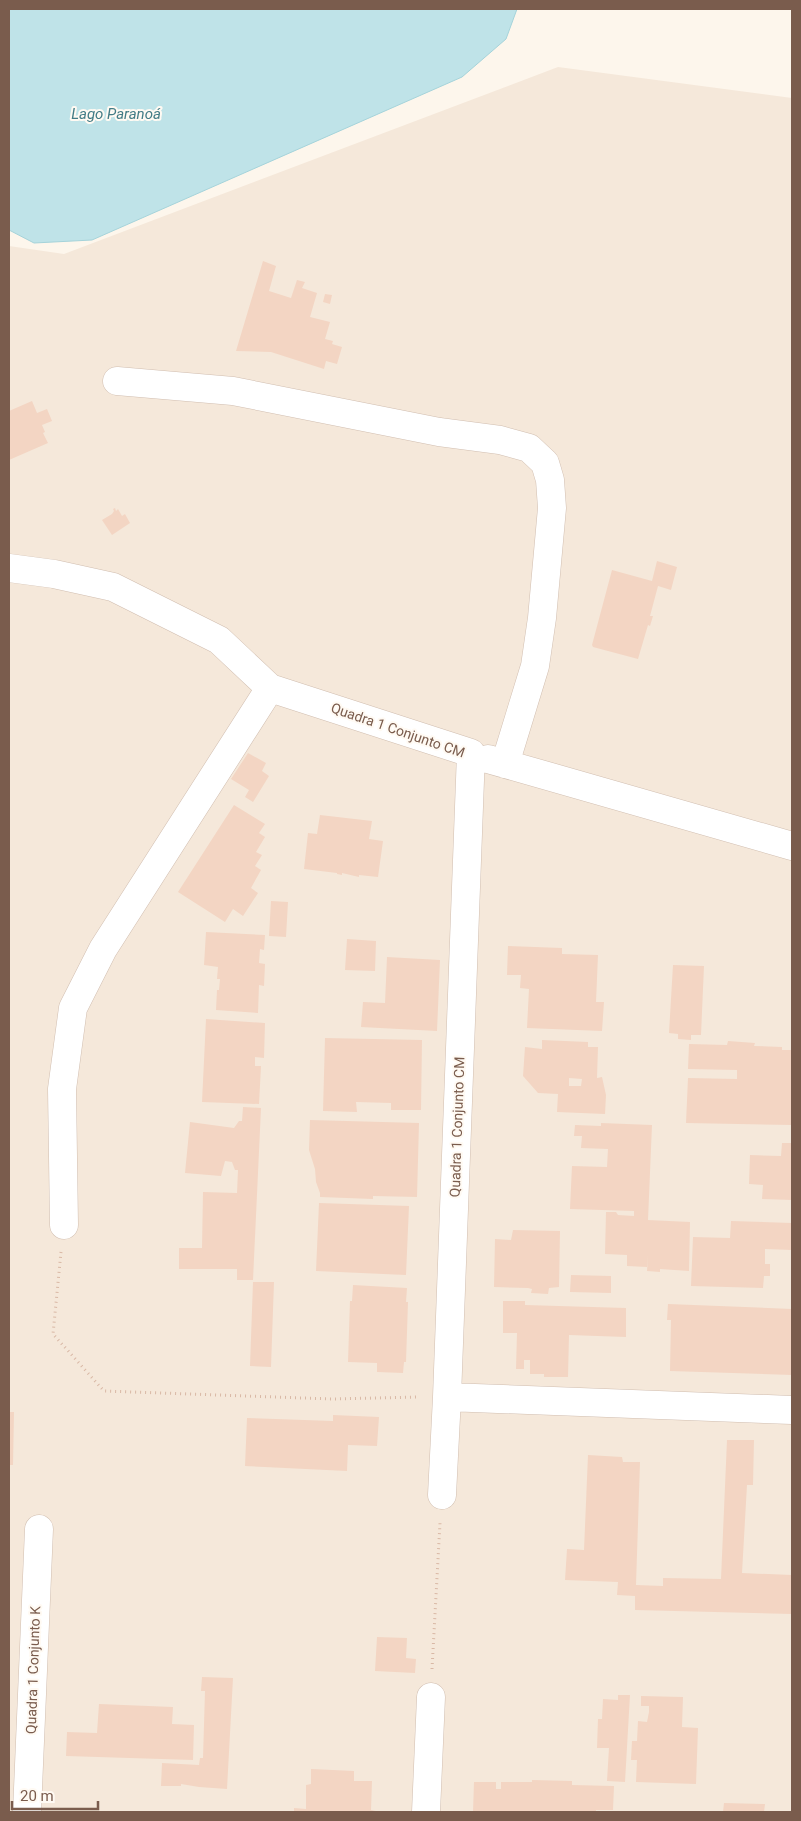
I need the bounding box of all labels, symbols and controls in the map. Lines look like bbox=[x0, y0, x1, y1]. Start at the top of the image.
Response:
water label: Lago Paranoá bbox=[71, 105, 161, 123]
street label: Quadra 1 Conjunto CM bbox=[329, 700, 467, 760]
street label: Quadra 1 Conjunto CM bbox=[447, 1056, 467, 1198]
street label: Quadra 1 Conjunto K bbox=[23, 1606, 43, 1734]
scale bar bbox=[12, 1778, 99, 1810]
text: 20 m bbox=[20, 1787, 54, 1805]

